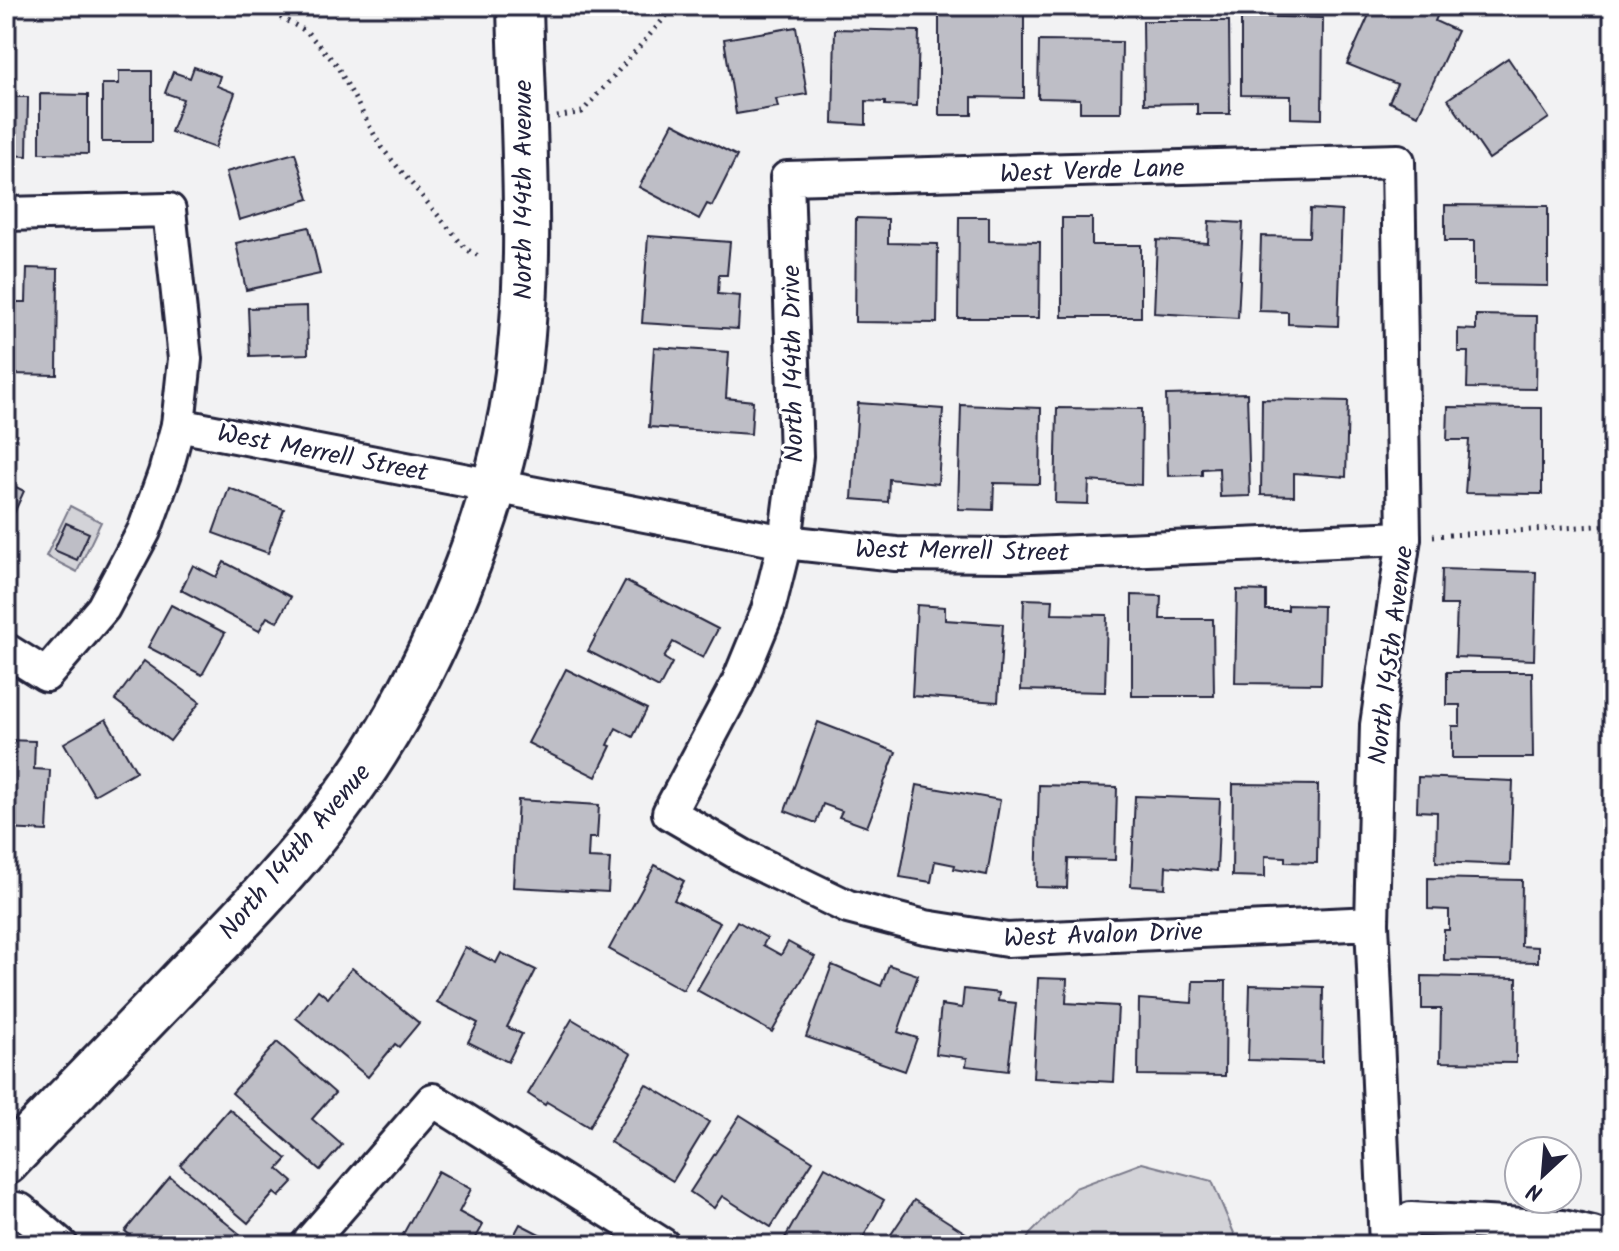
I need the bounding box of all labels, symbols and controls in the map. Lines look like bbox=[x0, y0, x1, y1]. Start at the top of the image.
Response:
street label: North 144th Avenue bbox=[503, 80, 545, 300]
street label: West Verde Lane bbox=[999, 148, 1185, 196]
street label: North 144th Drive bbox=[771, 264, 817, 463]
street label: West Merrell Street bbox=[214, 413, 432, 495]
street label: West Merrell Street bbox=[855, 529, 1070, 575]
street label: North 145th Avenue bbox=[1358, 543, 1426, 767]
street label: North 144th Avenue bbox=[209, 754, 383, 950]
street label: West Avalon Drive bbox=[1003, 912, 1204, 960]
north arrow bbox=[1503, 1135, 1583, 1215]
text: N bbox=[1521, 1172, 1549, 1210]

